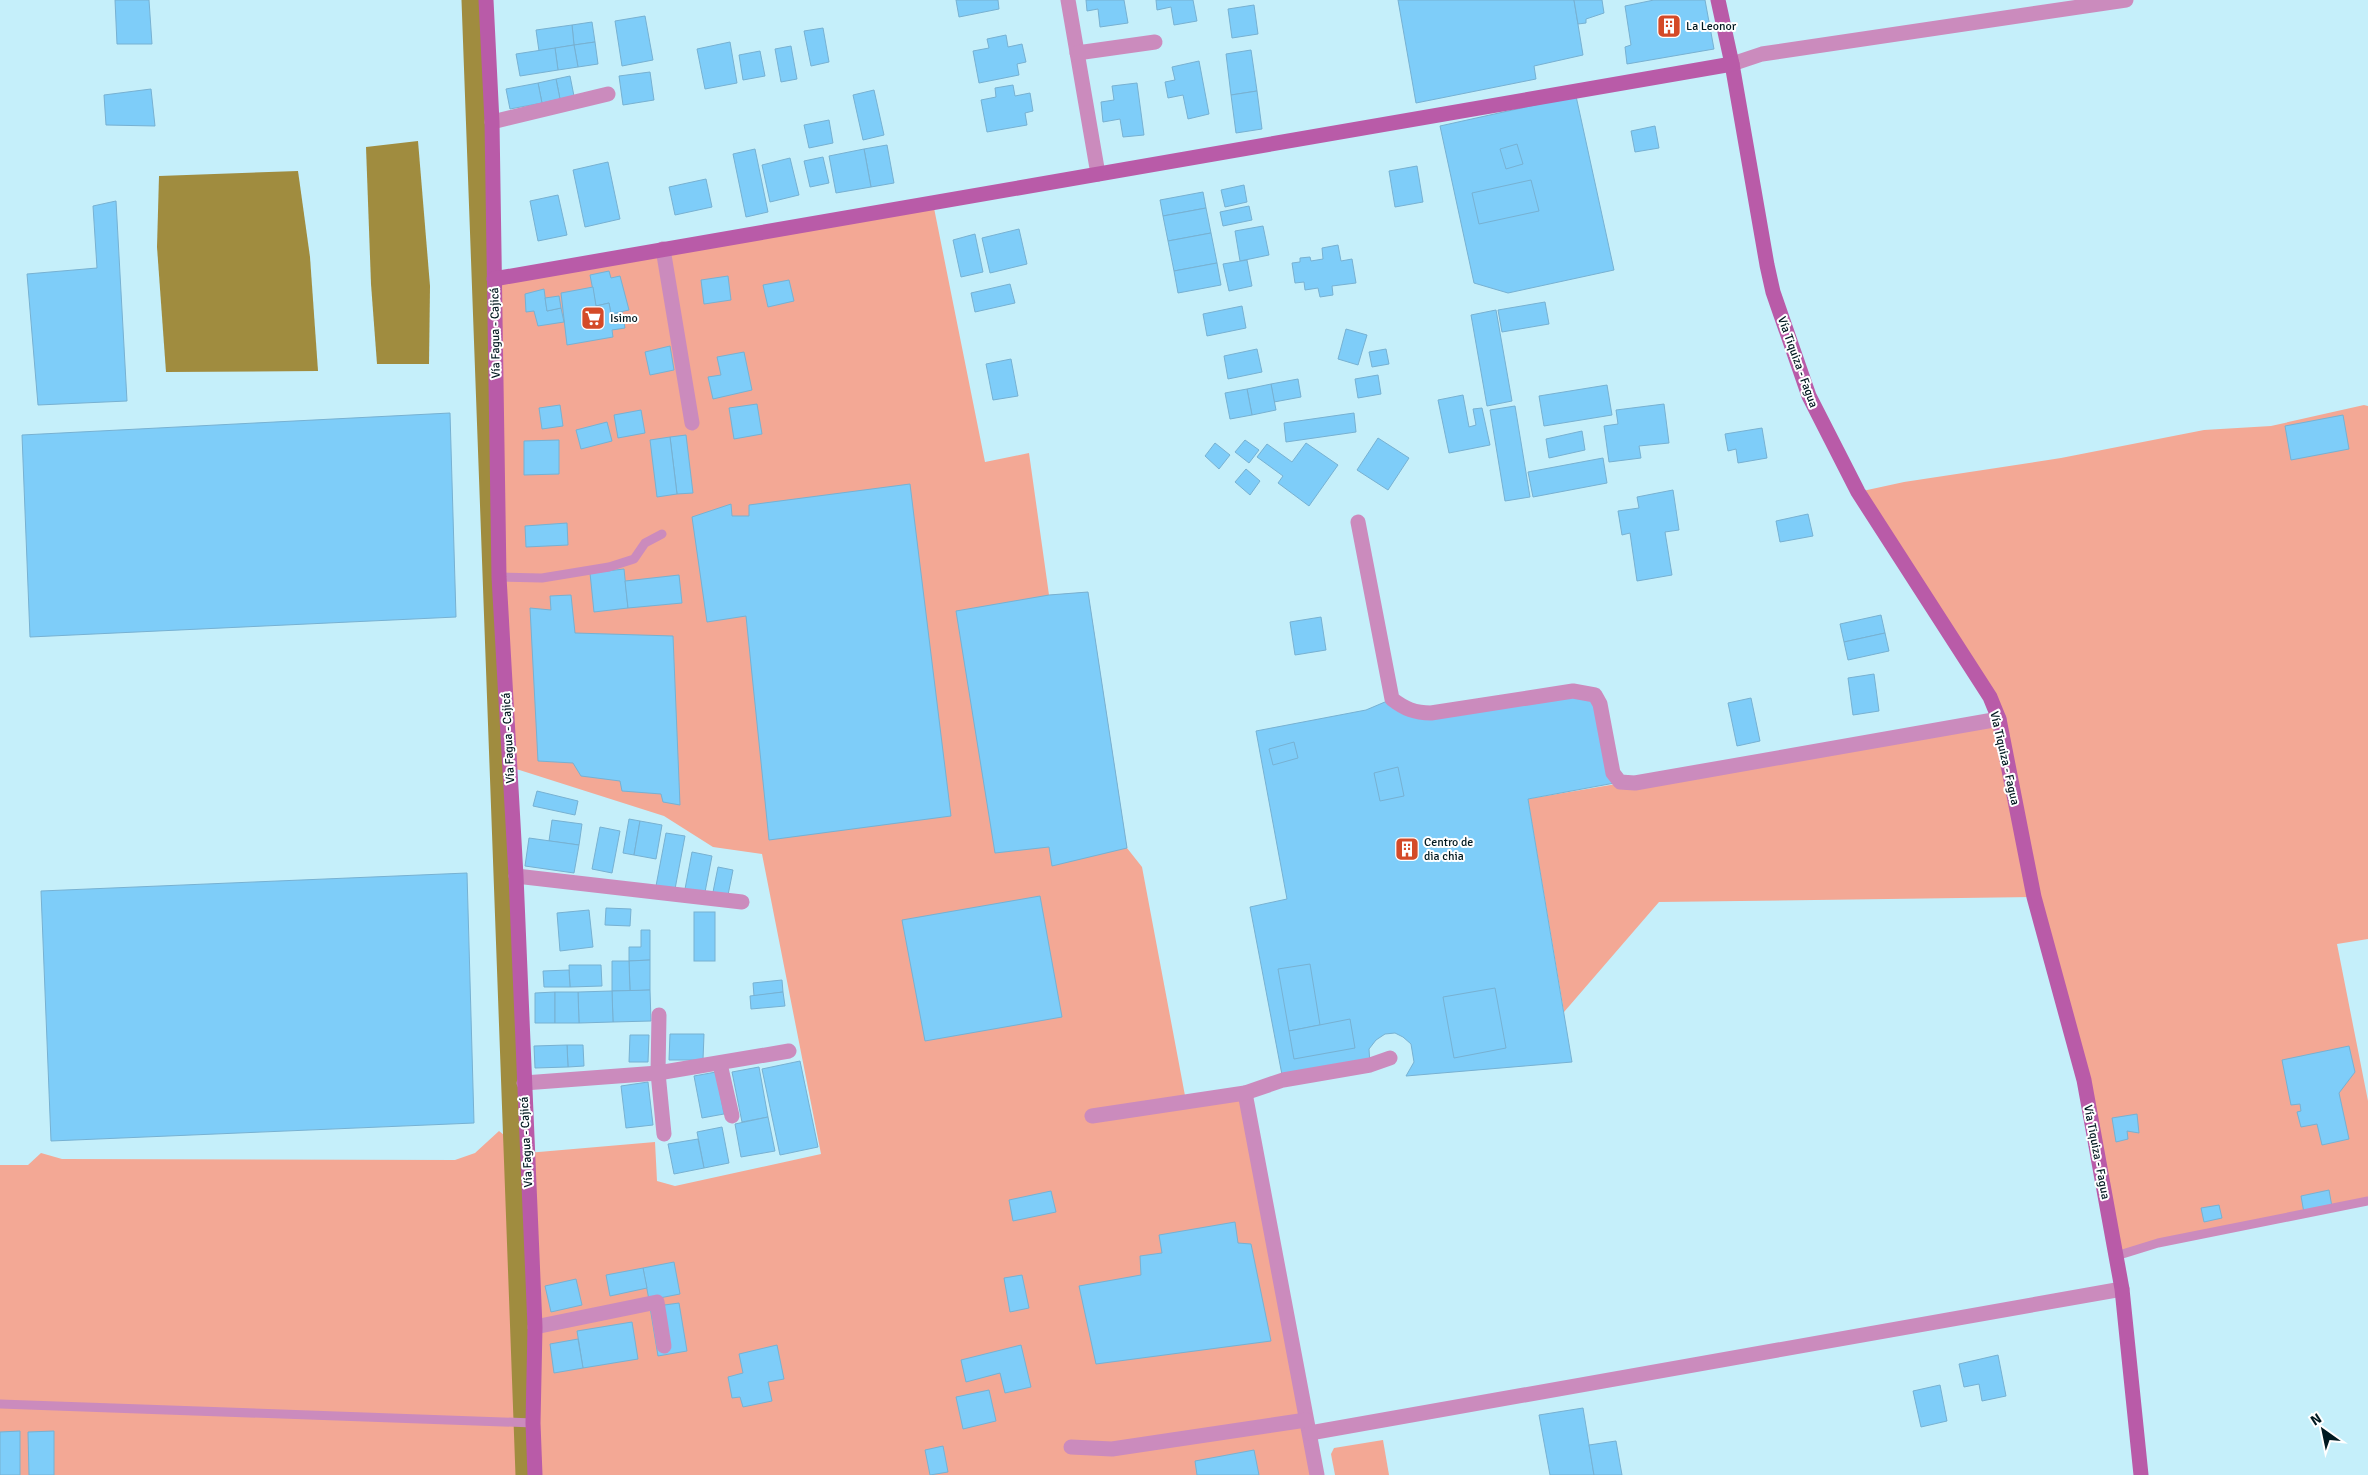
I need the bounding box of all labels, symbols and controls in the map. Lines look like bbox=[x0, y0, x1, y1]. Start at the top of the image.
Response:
building icon: La Leonor bbox=[1656, 13, 1682, 39]
place label: La Leonor bbox=[1686, 19, 1737, 34]
street label: Vía Fagua - Cajicá bbox=[487, 287, 504, 379]
supermarket icon: Isimo bbox=[580, 305, 606, 331]
place label: Isimo bbox=[610, 311, 638, 326]
street label: Vía Tiquiza - Fagua bbox=[1774, 315, 1821, 410]
street label: Vía Fagua - Cajicá bbox=[499, 692, 518, 784]
street label: Vía Tiquiza - Fagua bbox=[1986, 710, 2023, 807]
place label: Centro de dia chia bbox=[1424, 835, 1473, 864]
building icon: Centro de dia chia bbox=[1394, 836, 1420, 862]
street label: Vía Fagua - Cajicá bbox=[517, 1096, 536, 1188]
street label: Vía Tiquiza - Fagua bbox=[2080, 1104, 2113, 1201]
north arrow bbox=[2298, 1405, 2348, 1455]
text: N bbox=[2307, 1410, 2325, 1429]

